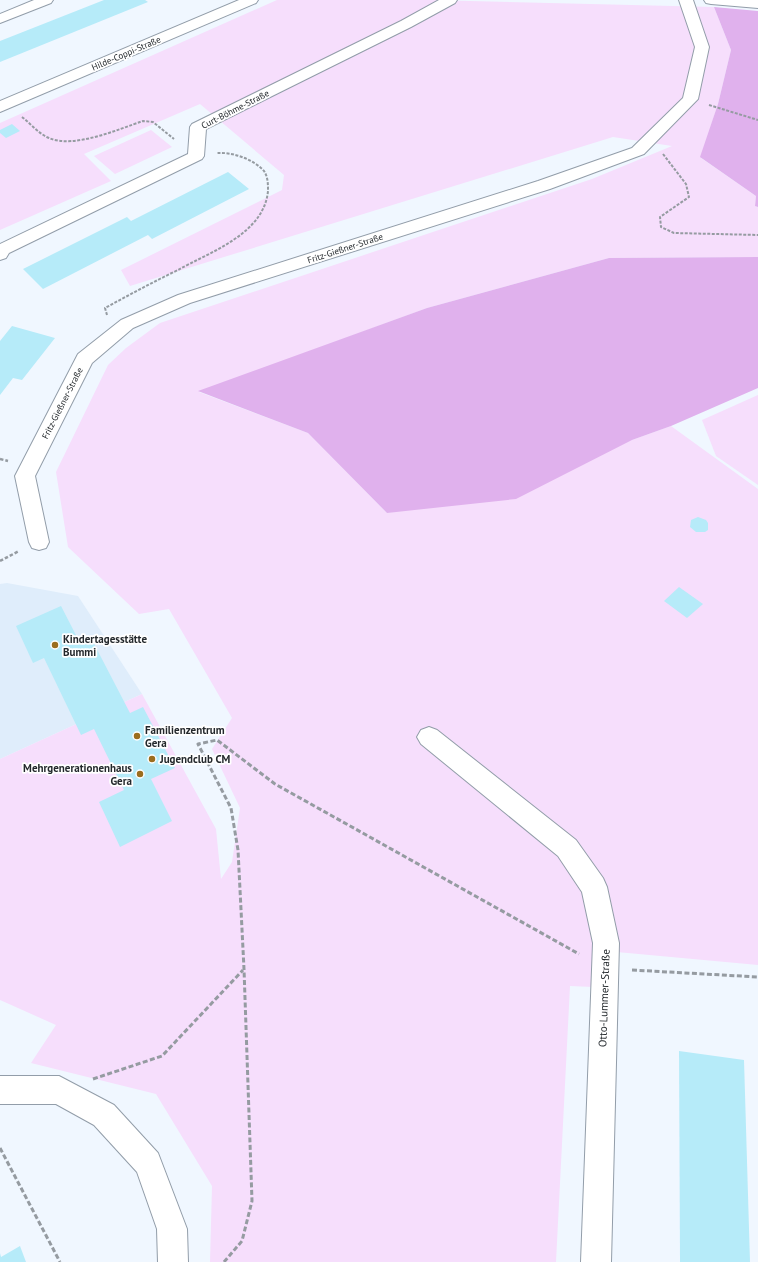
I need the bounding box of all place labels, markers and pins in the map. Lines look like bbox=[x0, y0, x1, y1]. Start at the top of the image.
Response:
place label: Kindertagesstätte Bummi bbox=[63, 632, 147, 659]
marker: Kindertagesstätte Bummi bbox=[50, 640, 60, 650]
place label: Familienzentrum Gera bbox=[145, 723, 225, 750]
marker: Familienzentrum Gera bbox=[132, 731, 142, 741]
place label: Jugendclub CM bbox=[159, 752, 231, 766]
marker: Jugendclub CM bbox=[147, 754, 157, 764]
place label: Mehrgenerationenhaus Gera bbox=[23, 761, 132, 788]
marker: Mehrgenerationenhaus Gera bbox=[135, 769, 145, 779]

